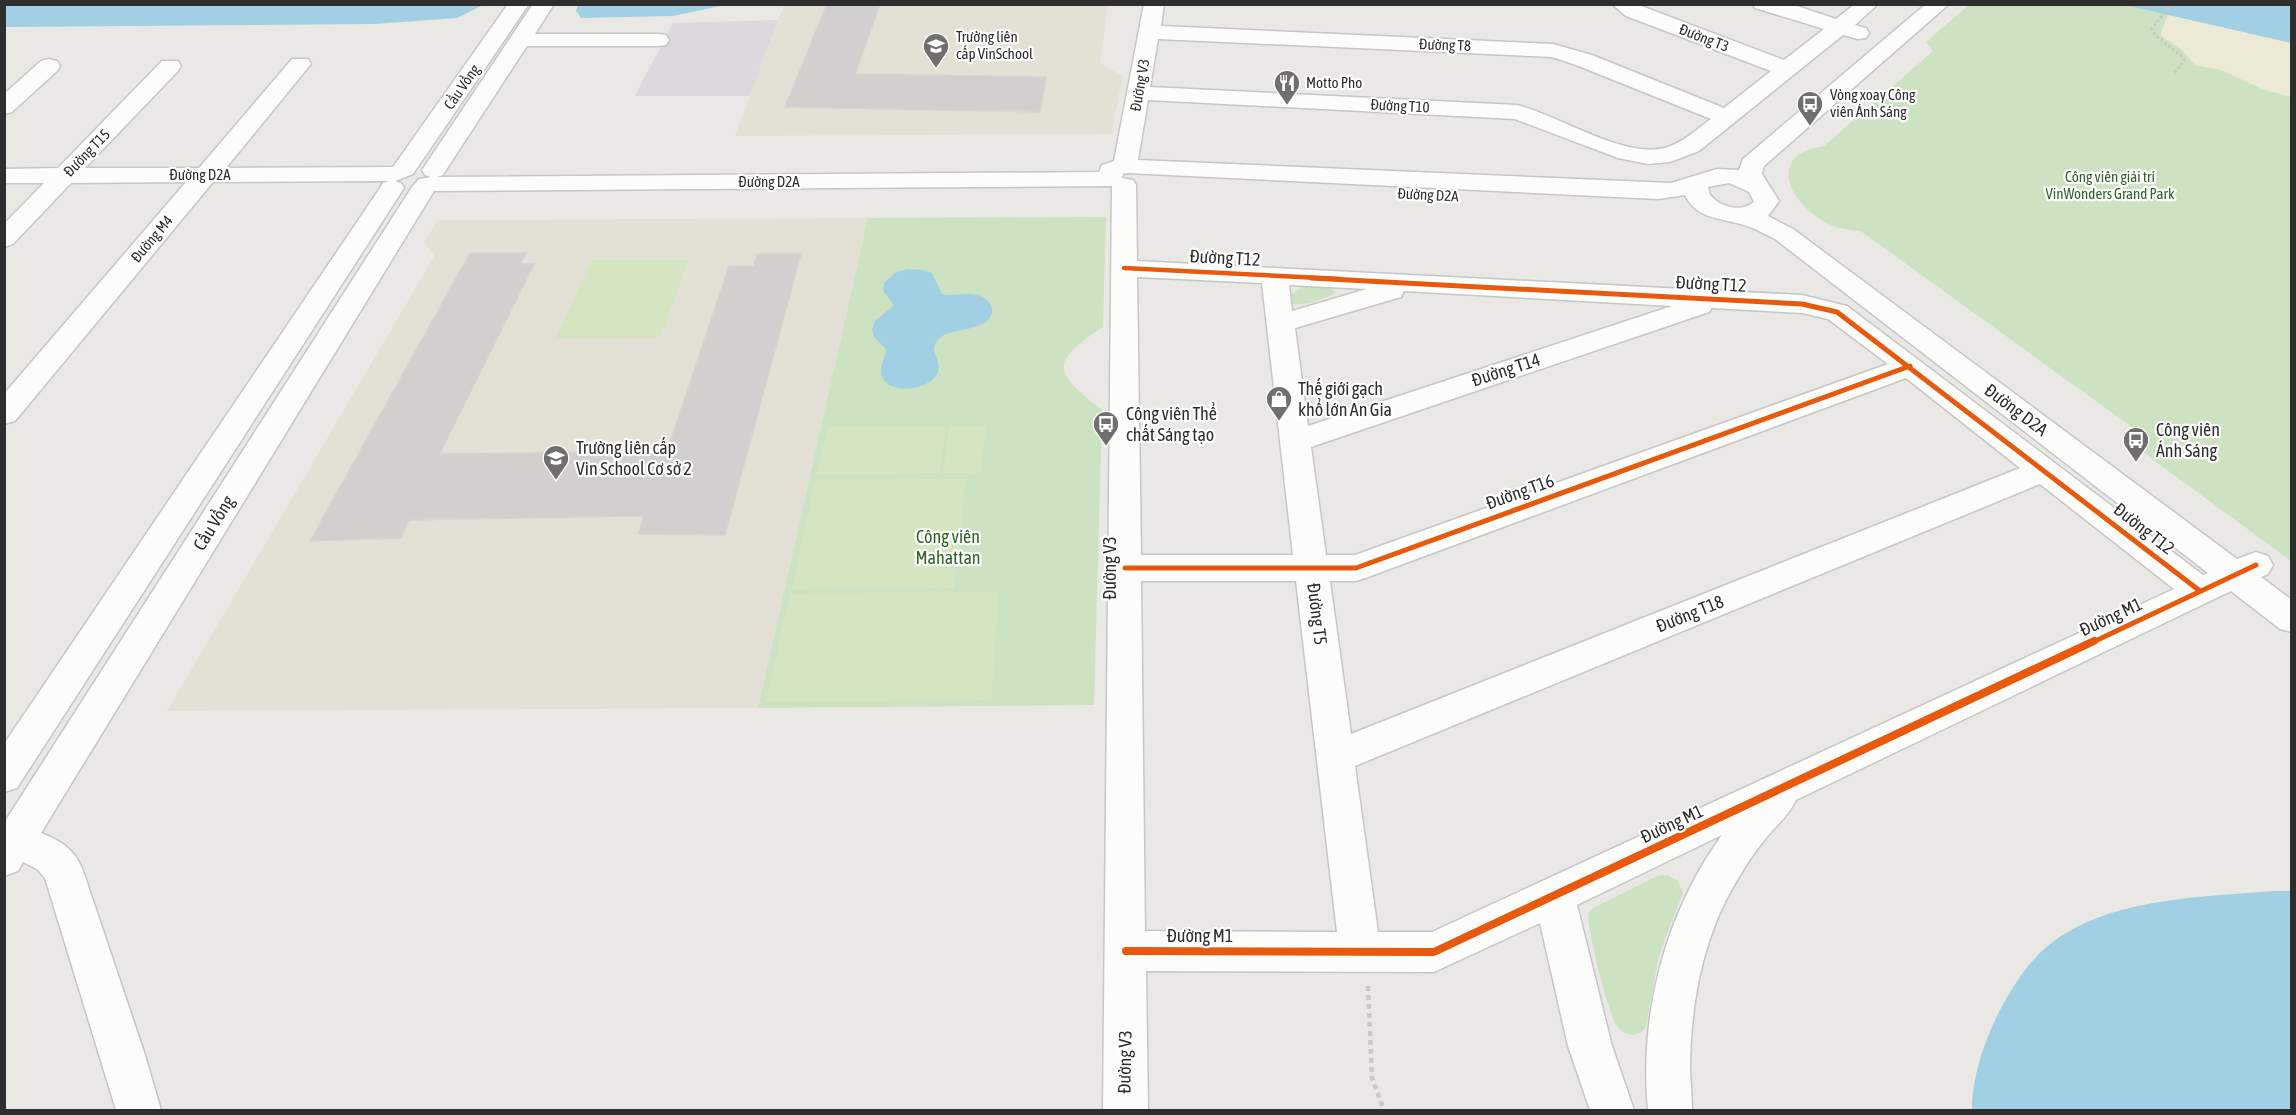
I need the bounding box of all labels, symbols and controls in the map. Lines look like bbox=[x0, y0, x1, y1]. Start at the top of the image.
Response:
street label: Đường T3 bbox=[1677, 20, 1732, 55]
place label: Trường liên cấp VinSchool bbox=[956, 28, 1033, 62]
school or university icon: Trường liên cấp VinSchool bbox=[921, 31, 951, 69]
street label: Đường T8 bbox=[1419, 35, 1471, 54]
street label: Đường V3 bbox=[1127, 57, 1152, 112]
street label: Cầu Vồng bbox=[440, 61, 483, 112]
restaurant icon: Motto Pho bbox=[1272, 68, 1302, 106]
place label: Motto Pho bbox=[1306, 74, 1362, 91]
place label: Vòng xoay Công viên Ánh Sáng bbox=[1830, 86, 1916, 120]
bus stop icon: Vòng xoay Công viên Ánh Sáng bbox=[1795, 89, 1825, 127]
street label: Đường T10 bbox=[1370, 95, 1430, 116]
street label: Đường T15 bbox=[60, 125, 113, 180]
street label: Đường D2A bbox=[169, 166, 231, 183]
park label: Công viên giải trí VinWonders Grand Park bbox=[2045, 168, 2175, 202]
street label: Đường D2A bbox=[738, 173, 800, 190]
street label: Đường D2A bbox=[1397, 184, 1460, 205]
street label: Đường M4 bbox=[127, 212, 176, 265]
street label: Đường T12 bbox=[1189, 245, 1261, 270]
street label: Đường T12 bbox=[1675, 271, 1747, 296]
street label: Đường T14 bbox=[1469, 349, 1543, 390]
place label: Thế giới gạch khổ lớn An Gia bbox=[1298, 377, 1392, 420]
street label: Đường D2A bbox=[1981, 379, 2052, 440]
shop icon: Thế giới gạch khổ lớn An Gia bbox=[1264, 384, 1294, 422]
place label: Công viên Thể chất Sáng tạo bbox=[1126, 402, 1217, 445]
bus stop icon: Công viên Thể chất Sáng tạo bbox=[1091, 409, 1121, 447]
place label: Công viên Ánh Sáng bbox=[2156, 419, 2220, 461]
bus stop icon: Công viên Ánh Sáng bbox=[2121, 425, 2151, 463]
place label: Trường liên cấp Vin School Cơ sở 2 bbox=[576, 436, 692, 479]
school or university icon: Trường liên cấp Vin School Cơ sở 2 bbox=[541, 443, 571, 481]
street label: Đường T16 bbox=[1483, 470, 1557, 514]
street label: Cầu Vồng bbox=[188, 491, 239, 554]
street label: Đường T12 bbox=[2110, 498, 2179, 559]
park label: Công viên Mahattan bbox=[916, 526, 981, 568]
street label: Đường V3 bbox=[1099, 536, 1120, 600]
street label: Đường T5 bbox=[1303, 582, 1332, 646]
street label: Đường T18 bbox=[1653, 591, 1727, 637]
street label: Đường M1 bbox=[2076, 593, 2145, 640]
street label: Đường M1 bbox=[1637, 800, 1706, 847]
street label: Đường M1 bbox=[1167, 925, 1233, 946]
street label: Đường V3 bbox=[1113, 1030, 1136, 1094]

